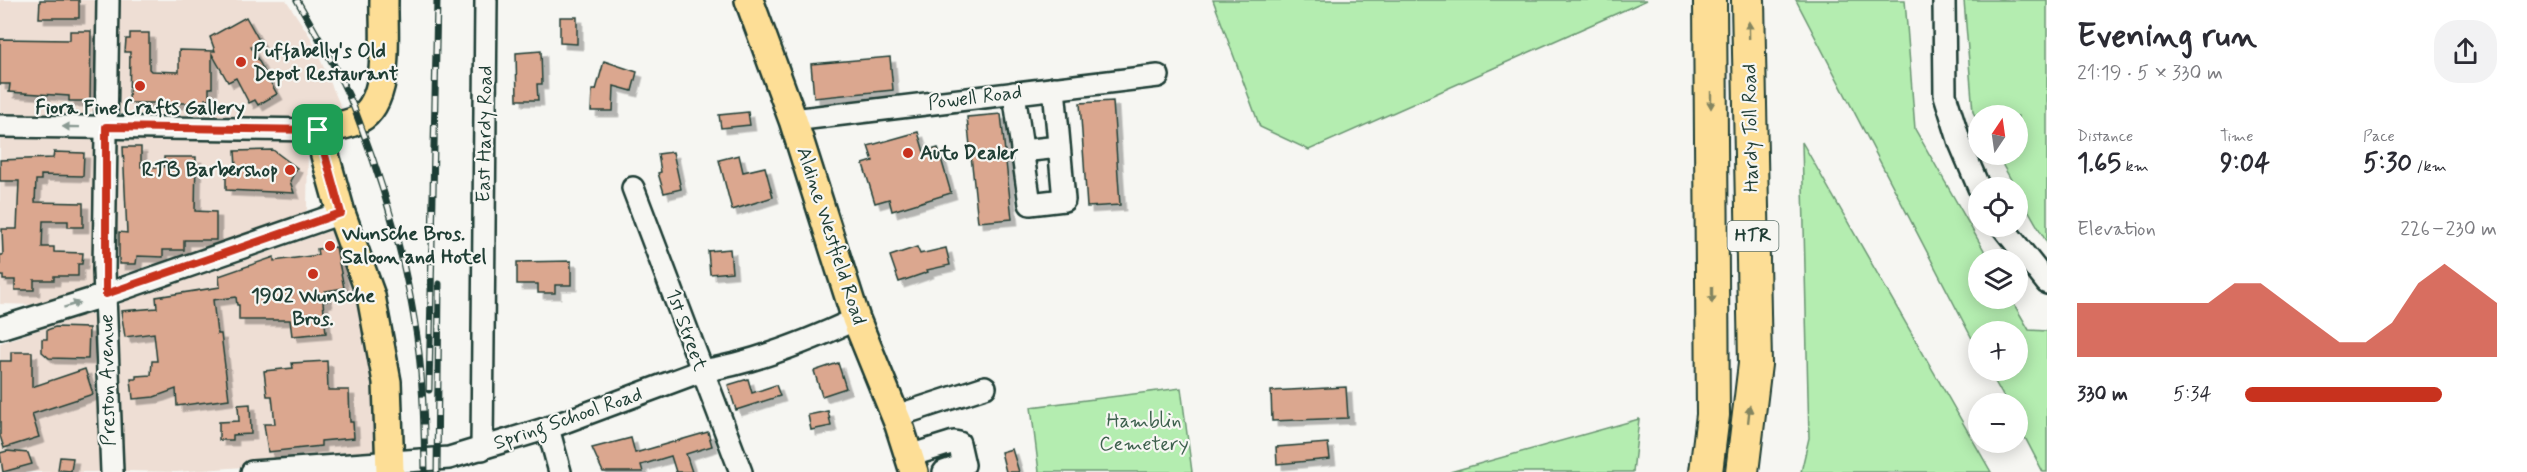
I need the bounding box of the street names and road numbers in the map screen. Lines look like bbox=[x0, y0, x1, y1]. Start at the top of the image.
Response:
street label: Hardy Toll Road bbox=[1736, 63, 1766, 193]
street label: East Hardy Road bbox=[470, 65, 500, 203]
street label: Powell Road bbox=[926, 79, 1024, 117]
street label: Aldine Westfield Road bbox=[789, 144, 873, 328]
road number: HTR bbox=[1728, 221, 1778, 251]
street label: 1st Street bbox=[659, 285, 713, 375]
street label: Preston Avenue bbox=[93, 314, 123, 446]
street label: Spring School Road bbox=[490, 381, 647, 459]

